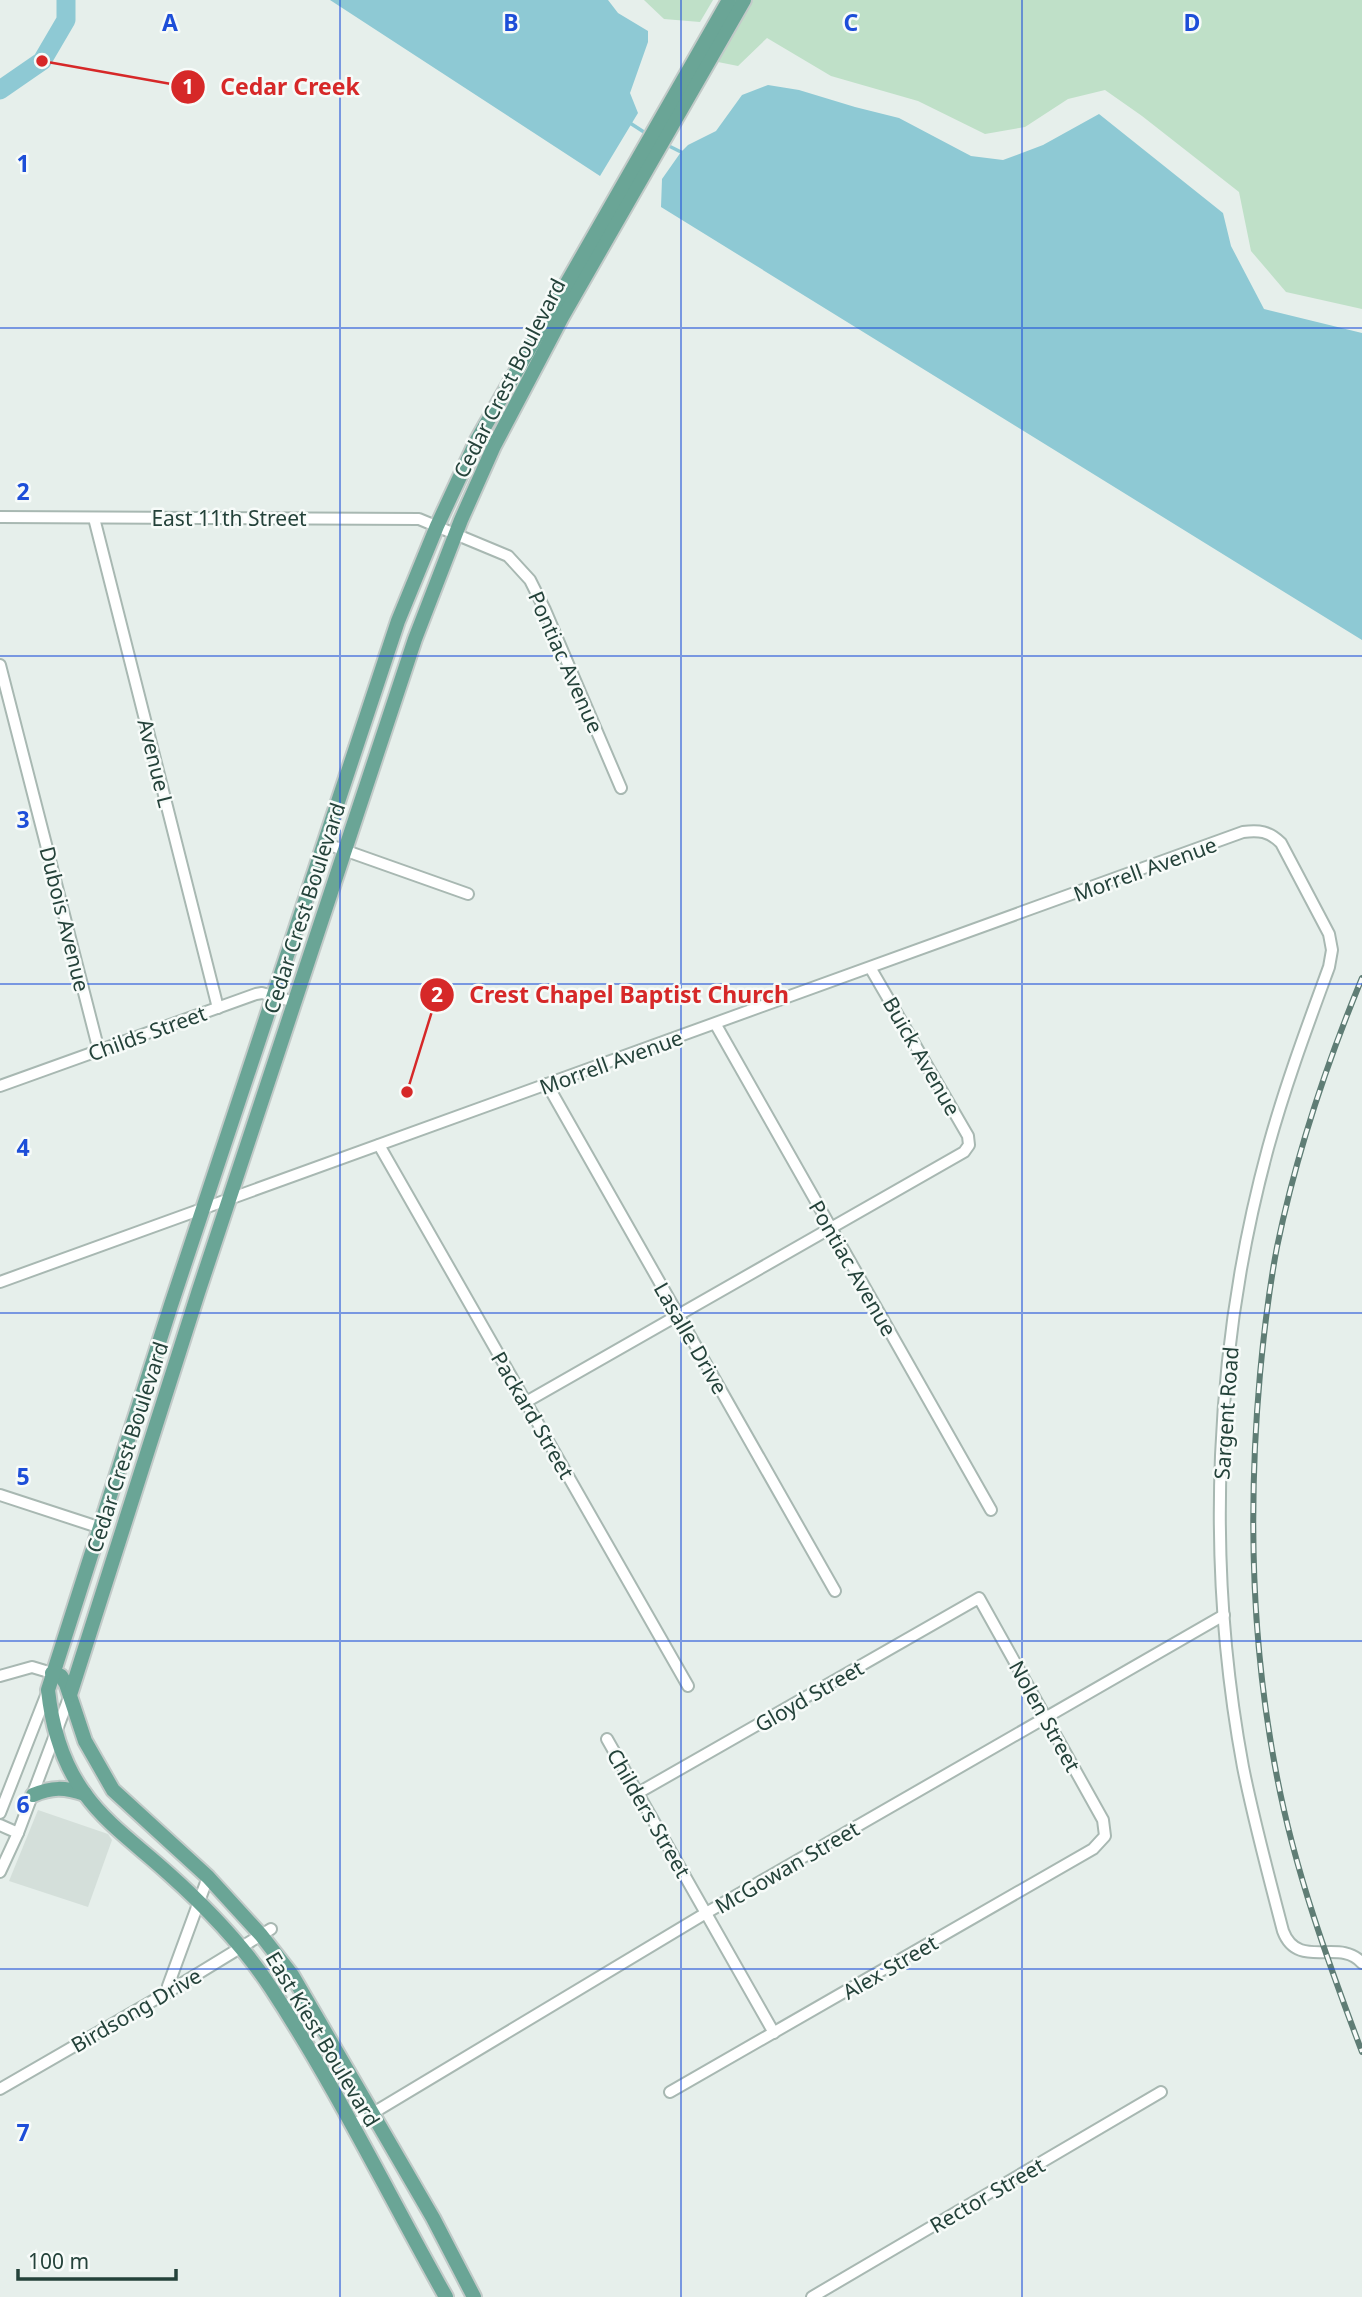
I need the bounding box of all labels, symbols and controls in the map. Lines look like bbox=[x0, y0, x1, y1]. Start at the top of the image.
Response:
text: A bbox=[162, 6, 178, 38]
text: B bbox=[503, 6, 519, 38]
text: C bbox=[844, 6, 859, 38]
text: D bbox=[1184, 6, 1200, 38]
callout: Cedar Creek bbox=[171, 65, 373, 109]
text: Cedar Creek bbox=[220, 70, 360, 102]
text: 1 bbox=[182, 72, 194, 100]
text: 1 bbox=[16, 147, 30, 179]
street label: Cedar Crest Boulevard bbox=[447, 274, 571, 482]
text: 2 bbox=[16, 475, 30, 507]
street label: East 11th Street bbox=[151, 504, 307, 532]
street label: Pontiac Avenue bbox=[522, 587, 610, 737]
street label: Avenue L bbox=[132, 716, 180, 810]
street label: Cedar Crest Boulevard bbox=[257, 799, 351, 1017]
text: 3 bbox=[16, 803, 30, 835]
street label: Morrell Avenue bbox=[1069, 830, 1221, 908]
street label: Dubois Avenue bbox=[33, 844, 97, 994]
callout: Crest Chapel Baptist Church bbox=[420, 973, 803, 1017]
text: Crest Chapel Baptist Church bbox=[469, 978, 789, 1010]
text: 2 bbox=[431, 980, 443, 1008]
street label: Buick Avenue bbox=[877, 992, 967, 1120]
street label: Childs Street bbox=[84, 998, 211, 1067]
street label: Morrell Avenue bbox=[535, 1023, 687, 1101]
text: 4 bbox=[16, 1131, 30, 1163]
street label: Pontiac Avenue bbox=[803, 1195, 903, 1341]
street label: Lasalle Drive bbox=[648, 1277, 734, 1399]
street label: Cedar Crest Boulevard bbox=[80, 1338, 174, 1556]
street label: Packard Street bbox=[485, 1346, 581, 1484]
street label: Sargent Road bbox=[1207, 1346, 1245, 1480]
text: 5 bbox=[16, 1460, 30, 1492]
street label: Gloyd Street bbox=[750, 1653, 869, 1738]
street label: Nolen Street bbox=[1003, 1655, 1087, 1777]
street label: Childers Street bbox=[601, 1743, 698, 1883]
text: 6 bbox=[16, 1788, 30, 1820]
street label: McGowan Street bbox=[710, 1814, 865, 1920]
street label: Alex Street bbox=[837, 1928, 943, 2005]
street label: East Kiest Boulevard bbox=[260, 1946, 386, 2132]
street label: Birdsong Drive bbox=[66, 1961, 206, 2059]
text: 7 bbox=[16, 2116, 30, 2148]
street label: Rector Street bbox=[925, 2151, 1050, 2239]
scale bar bbox=[18, 2238, 175, 2282]
text: 100 m bbox=[28, 2247, 89, 2275]

